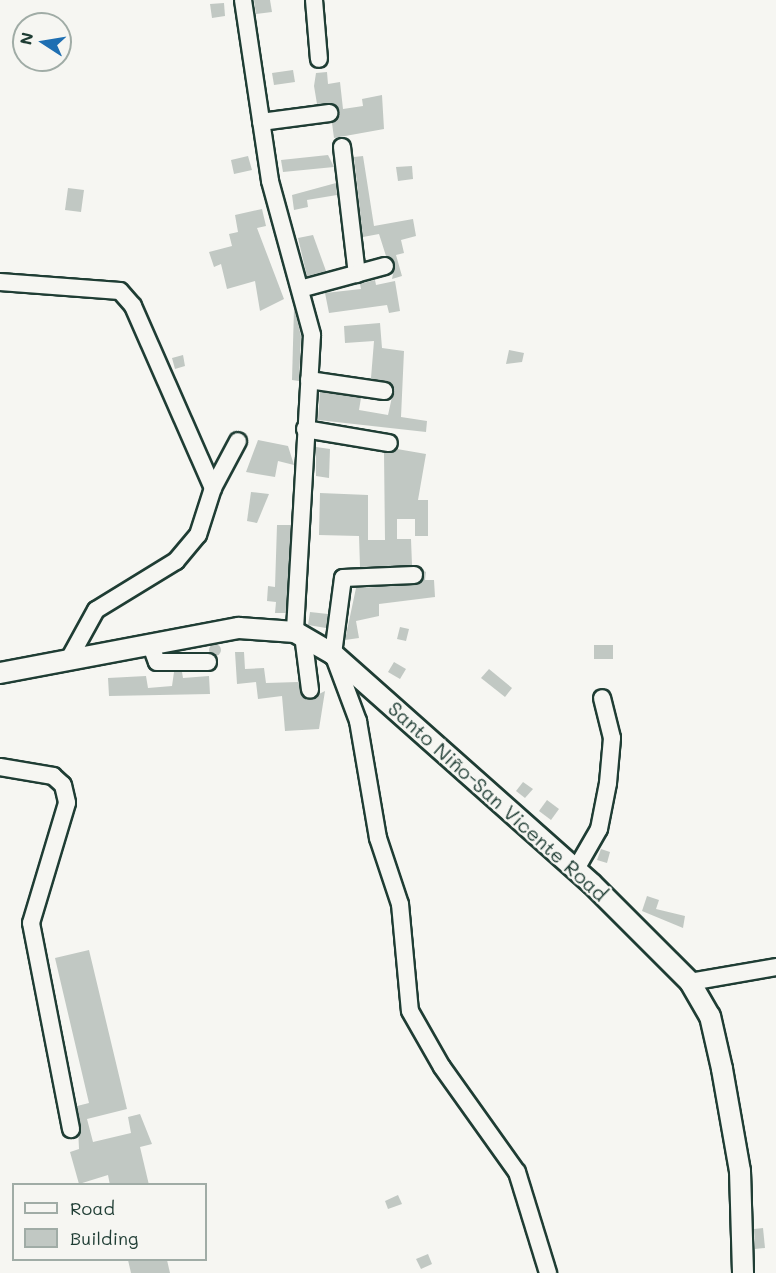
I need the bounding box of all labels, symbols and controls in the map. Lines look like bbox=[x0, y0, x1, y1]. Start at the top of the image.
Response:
north arrow bbox=[12, 12, 72, 72]
text: N bbox=[14, 30, 37, 47]
street label: Santo Niño-San Vicente Road bbox=[383, 696, 613, 906]
legend bbox=[12, 1183, 207, 1261]
text: Road bbox=[70, 1196, 115, 1220]
text: Building bbox=[70, 1226, 138, 1250]

